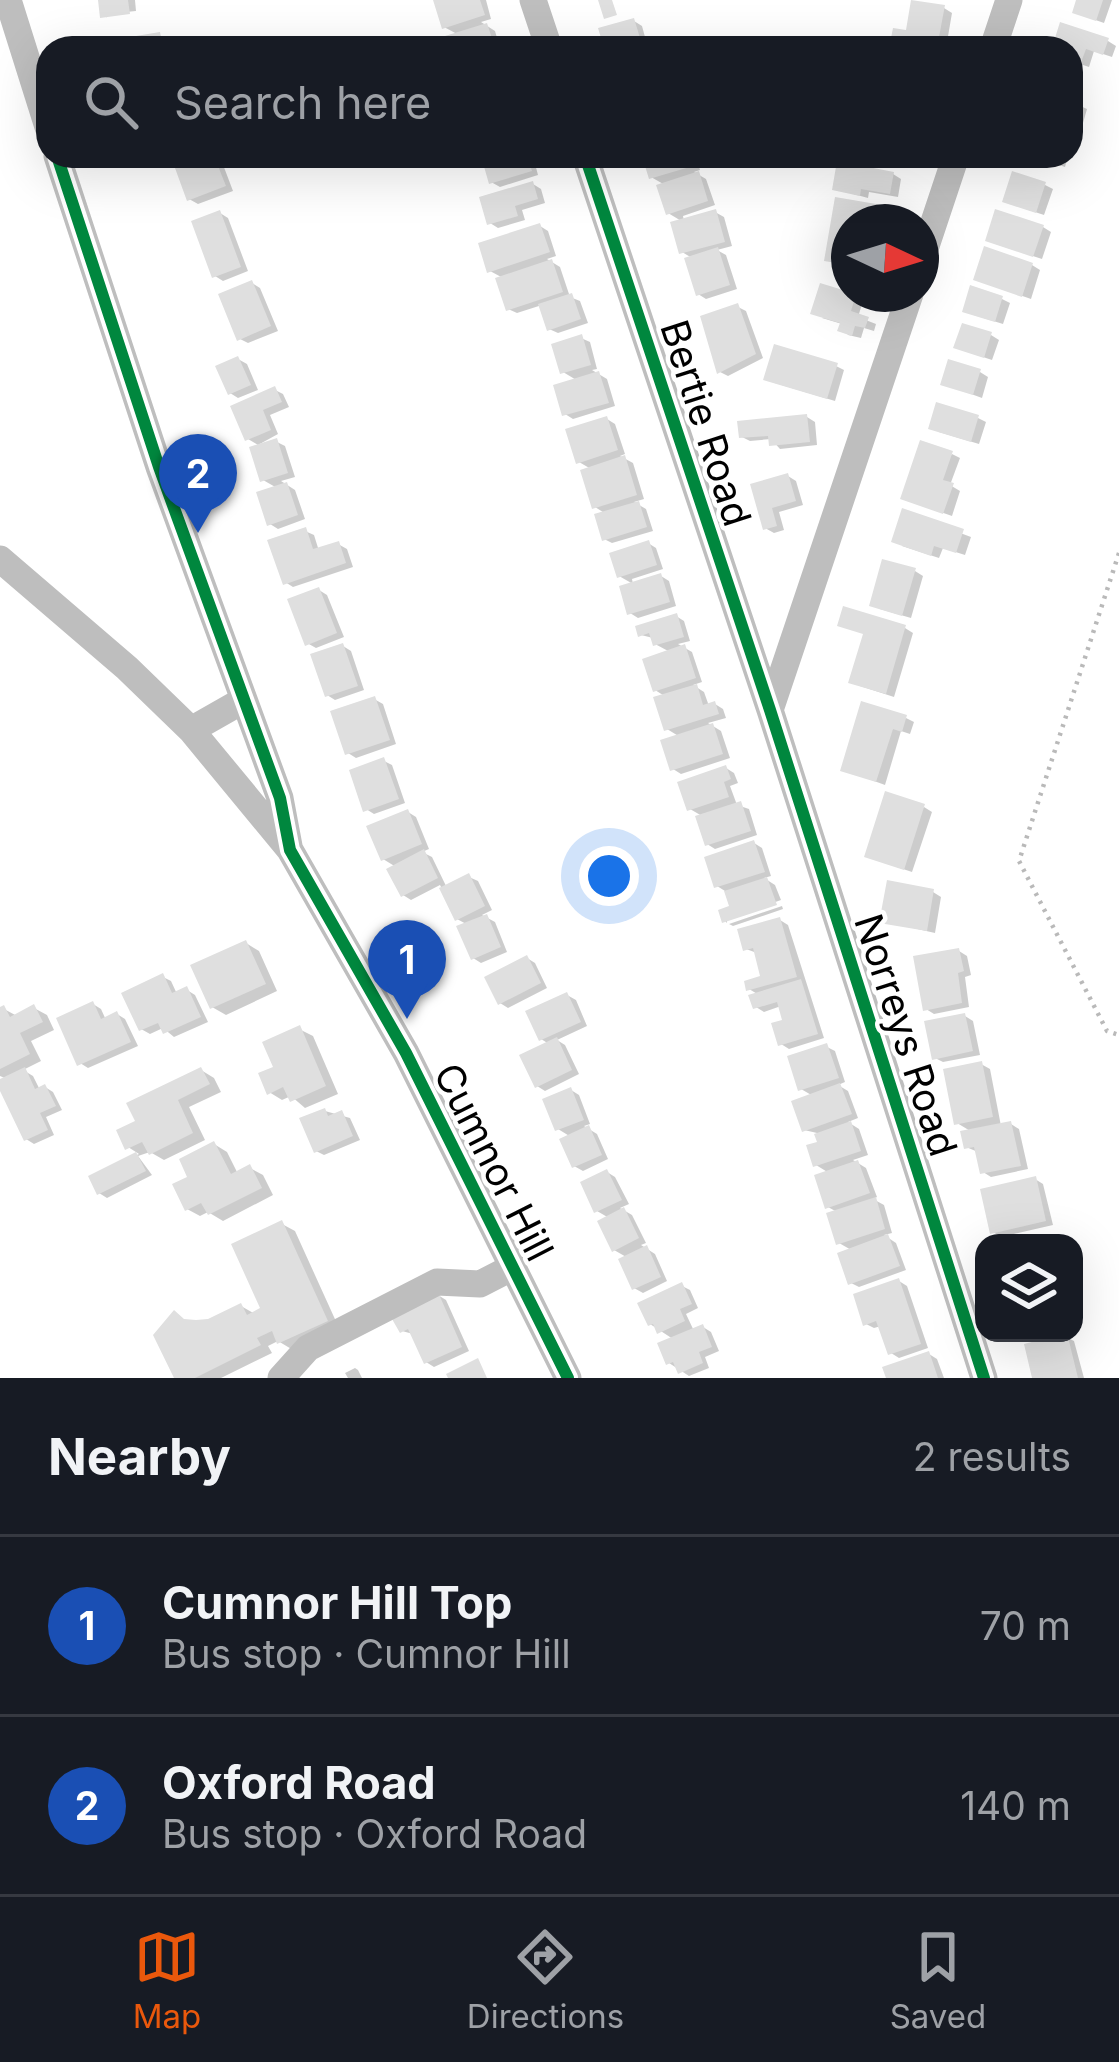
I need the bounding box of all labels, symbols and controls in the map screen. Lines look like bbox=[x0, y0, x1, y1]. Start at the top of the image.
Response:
search box bbox=[36, 36, 1083, 168]
icon: search bbox=[78, 69, 144, 135]
text: Search here bbox=[174, 75, 431, 130]
north arrow bbox=[831, 204, 939, 312]
street label: Bertie Road bbox=[651, 314, 762, 532]
pin: 2 bbox=[159, 434, 237, 533]
your location bbox=[579, 846, 639, 906]
street label: Norreys Road bbox=[845, 908, 968, 1162]
pin: 1 bbox=[368, 920, 446, 1019]
street label: Cumnor Hill bbox=[425, 1055, 564, 1268]
map controls bbox=[975, 1234, 1083, 1342]
button: layers bbox=[975, 1234, 1083, 1342]
text: Nearby bbox=[48, 1426, 231, 1487]
text: 2 results bbox=[913, 1433, 1071, 1480]
text: Cumnor Hill Top bbox=[162, 1575, 512, 1630]
text: 1 bbox=[79, 1602, 95, 1649]
text: 70 m bbox=[980, 1602, 1071, 1649]
text: Bus stop · Cumnor Hill bbox=[162, 1630, 571, 1677]
text: Oxford Road bbox=[162, 1755, 436, 1810]
text: 2 bbox=[75, 1782, 99, 1829]
text: 140 m bbox=[960, 1782, 1071, 1829]
text: Bus stop · Oxford Road bbox=[162, 1810, 587, 1857]
tab: Map bbox=[133, 1924, 201, 2036]
tab: Directions bbox=[467, 1924, 624, 2036]
tab: Saved bbox=[890, 1924, 986, 2036]

